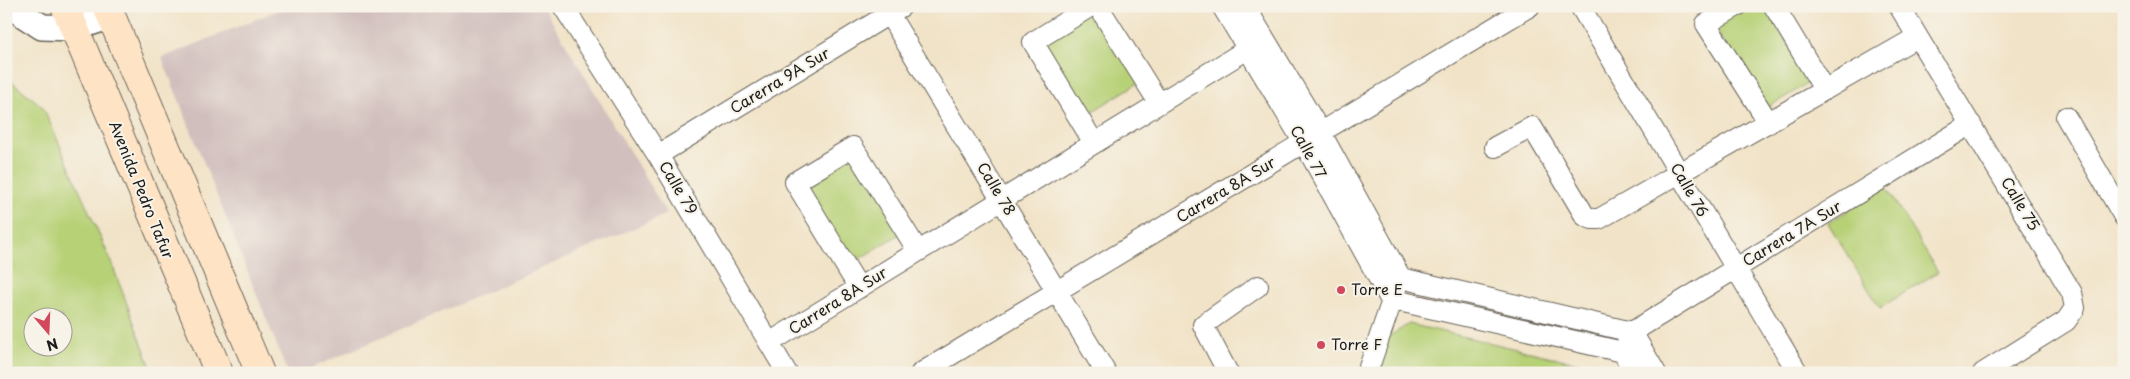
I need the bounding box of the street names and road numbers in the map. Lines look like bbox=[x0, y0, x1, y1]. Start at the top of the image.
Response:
street label: Carerra 9A Sur bbox=[725, 40, 834, 119]
street label: Avenida Pedro Tafur bbox=[104, 117, 181, 262]
street label: Calle 77 bbox=[1285, 120, 1333, 182]
street label: Carrera 8A Sur bbox=[1171, 150, 1279, 228]
street label: Calle 79 bbox=[654, 156, 704, 218]
street label: Calle 78 bbox=[972, 157, 1022, 219]
street label: Calle 76 bbox=[1666, 158, 1715, 221]
street label: Calle 75 bbox=[1996, 172, 2046, 235]
street label: Carrera 7A Sur bbox=[1737, 194, 1846, 271]
street label: Carrera 8A Sur bbox=[783, 260, 891, 339]

